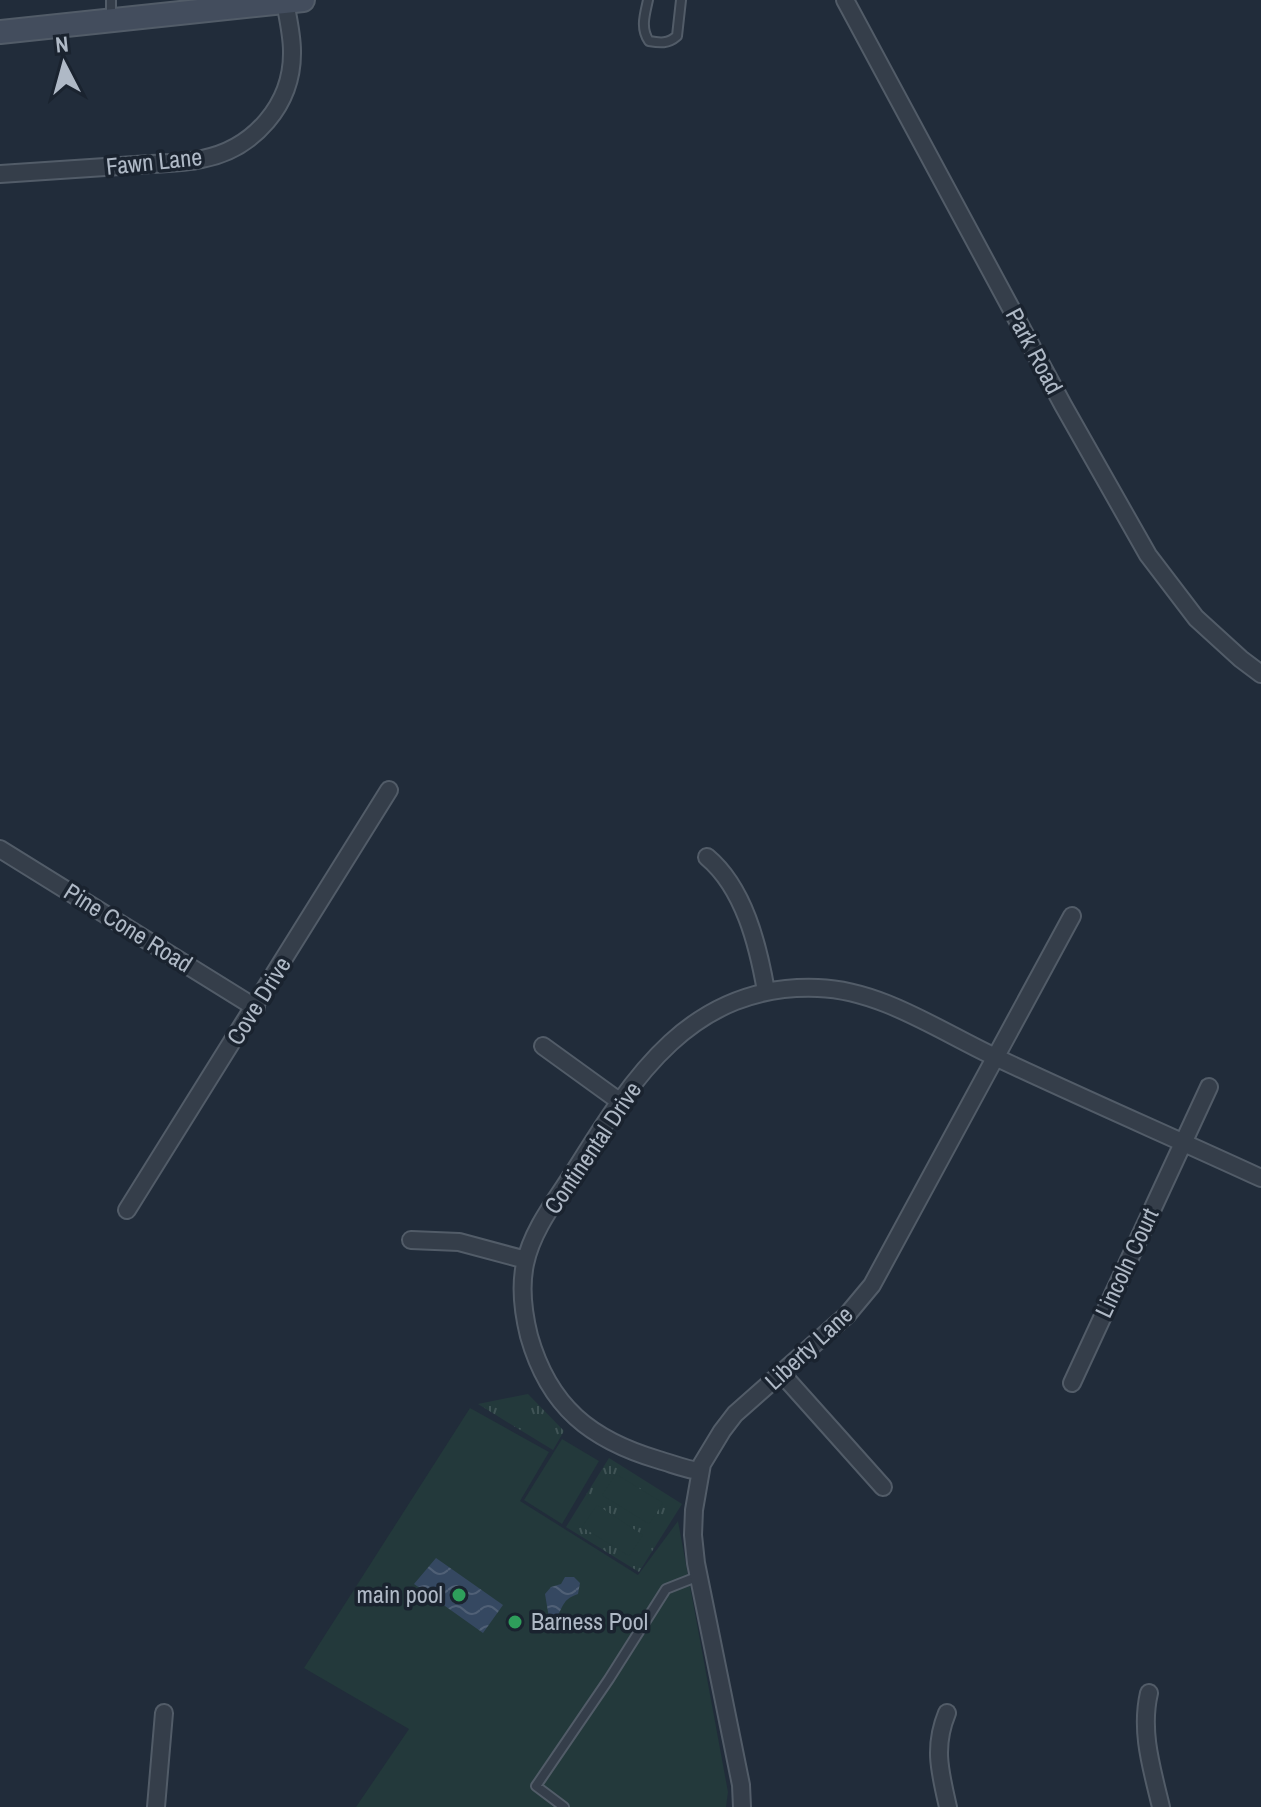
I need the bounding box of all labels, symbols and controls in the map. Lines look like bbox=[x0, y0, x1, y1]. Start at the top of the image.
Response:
north arrow bbox=[24, 24, 104, 104]
text: N bbox=[54, 29, 70, 60]
street label: Fawn Lane bbox=[104, 140, 204, 182]
street label: Park Road bbox=[999, 302, 1071, 399]
street label: Pine Cone Road bbox=[58, 875, 199, 979]
street label: Cove Drive bbox=[219, 950, 298, 1051]
street label: Continental Drive bbox=[536, 1075, 648, 1220]
street label: Lincoln Court bbox=[1087, 1202, 1166, 1322]
street label: Liberty Lane bbox=[757, 1298, 859, 1396]
place label: main pool bbox=[357, 1578, 443, 1610]
marker: main pool bbox=[450, 1586, 468, 1604]
place label: Barness Pool bbox=[531, 1605, 648, 1637]
marker: Barness Pool bbox=[506, 1613, 524, 1631]

